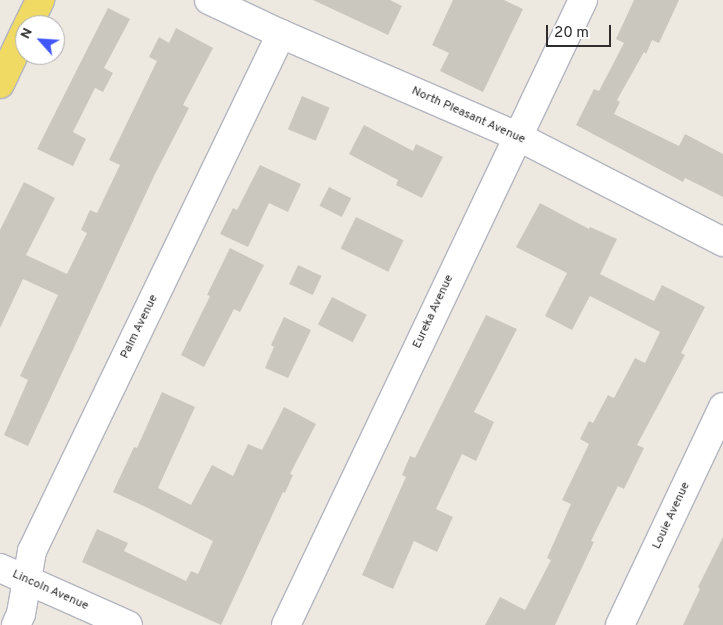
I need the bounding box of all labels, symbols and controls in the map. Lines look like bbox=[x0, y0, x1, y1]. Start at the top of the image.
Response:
north arrow bbox=[15, 15, 65, 65]
scale bar bbox=[548, 15, 613, 47]
text: 20 m bbox=[554, 24, 589, 43]
text: N bbox=[17, 25, 37, 42]
street label: North Pleasant Avenue bbox=[409, 84, 527, 148]
street label: Eureka Avenue bbox=[411, 273, 457, 351]
street label: Palm Avenue bbox=[118, 292, 162, 362]
street label: Louie Avenue bbox=[650, 480, 694, 552]
street label: Lincoln Avenue bbox=[9, 568, 91, 614]

